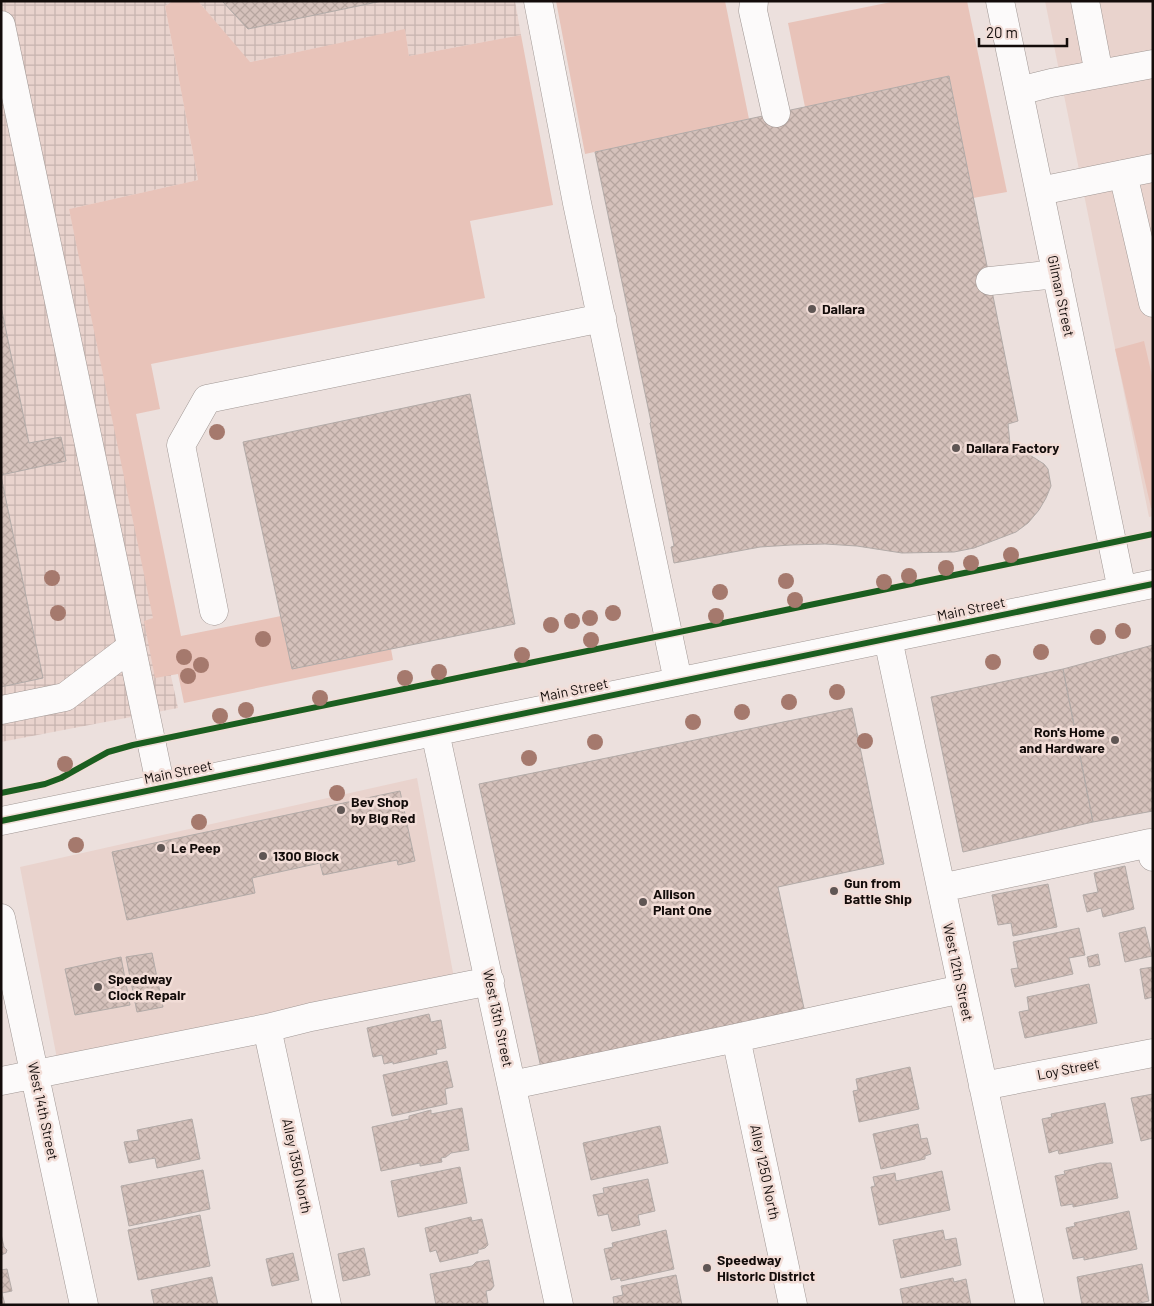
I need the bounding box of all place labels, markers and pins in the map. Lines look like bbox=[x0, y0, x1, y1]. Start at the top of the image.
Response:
place label: Dallara bbox=[822, 300, 865, 317]
marker: Dallara bbox=[806, 303, 818, 315]
place label: Dallara Factory bbox=[966, 439, 1059, 456]
marker: Dallara Factory bbox=[950, 442, 962, 454]
place label: Ron's Home and Hardware bbox=[1019, 723, 1105, 756]
marker: Ron's Home and Hardware bbox=[1109, 734, 1121, 746]
place label: Bev Shop by Big Red bbox=[351, 793, 415, 826]
marker: Bev Shop by Big Red bbox=[335, 804, 347, 816]
place label: Le Peep bbox=[171, 839, 221, 856]
marker: Le Peep bbox=[155, 842, 167, 854]
place label: 1300 Block bbox=[273, 847, 340, 864]
marker: 1300 Block bbox=[257, 850, 269, 862]
place label: Gun from Battle Ship bbox=[844, 874, 912, 907]
place label: Allison Plant One bbox=[653, 885, 712, 918]
marker: Gun from Battle Ship bbox=[828, 885, 840, 897]
marker: Allison Plant One bbox=[637, 896, 649, 908]
place label: Speedway Clock Repair bbox=[108, 970, 187, 1003]
marker: Speedway Clock Repair bbox=[92, 981, 104, 993]
place label: Speedway Historic District bbox=[717, 1251, 815, 1284]
marker: Speedway Historic District bbox=[701, 1262, 713, 1274]

